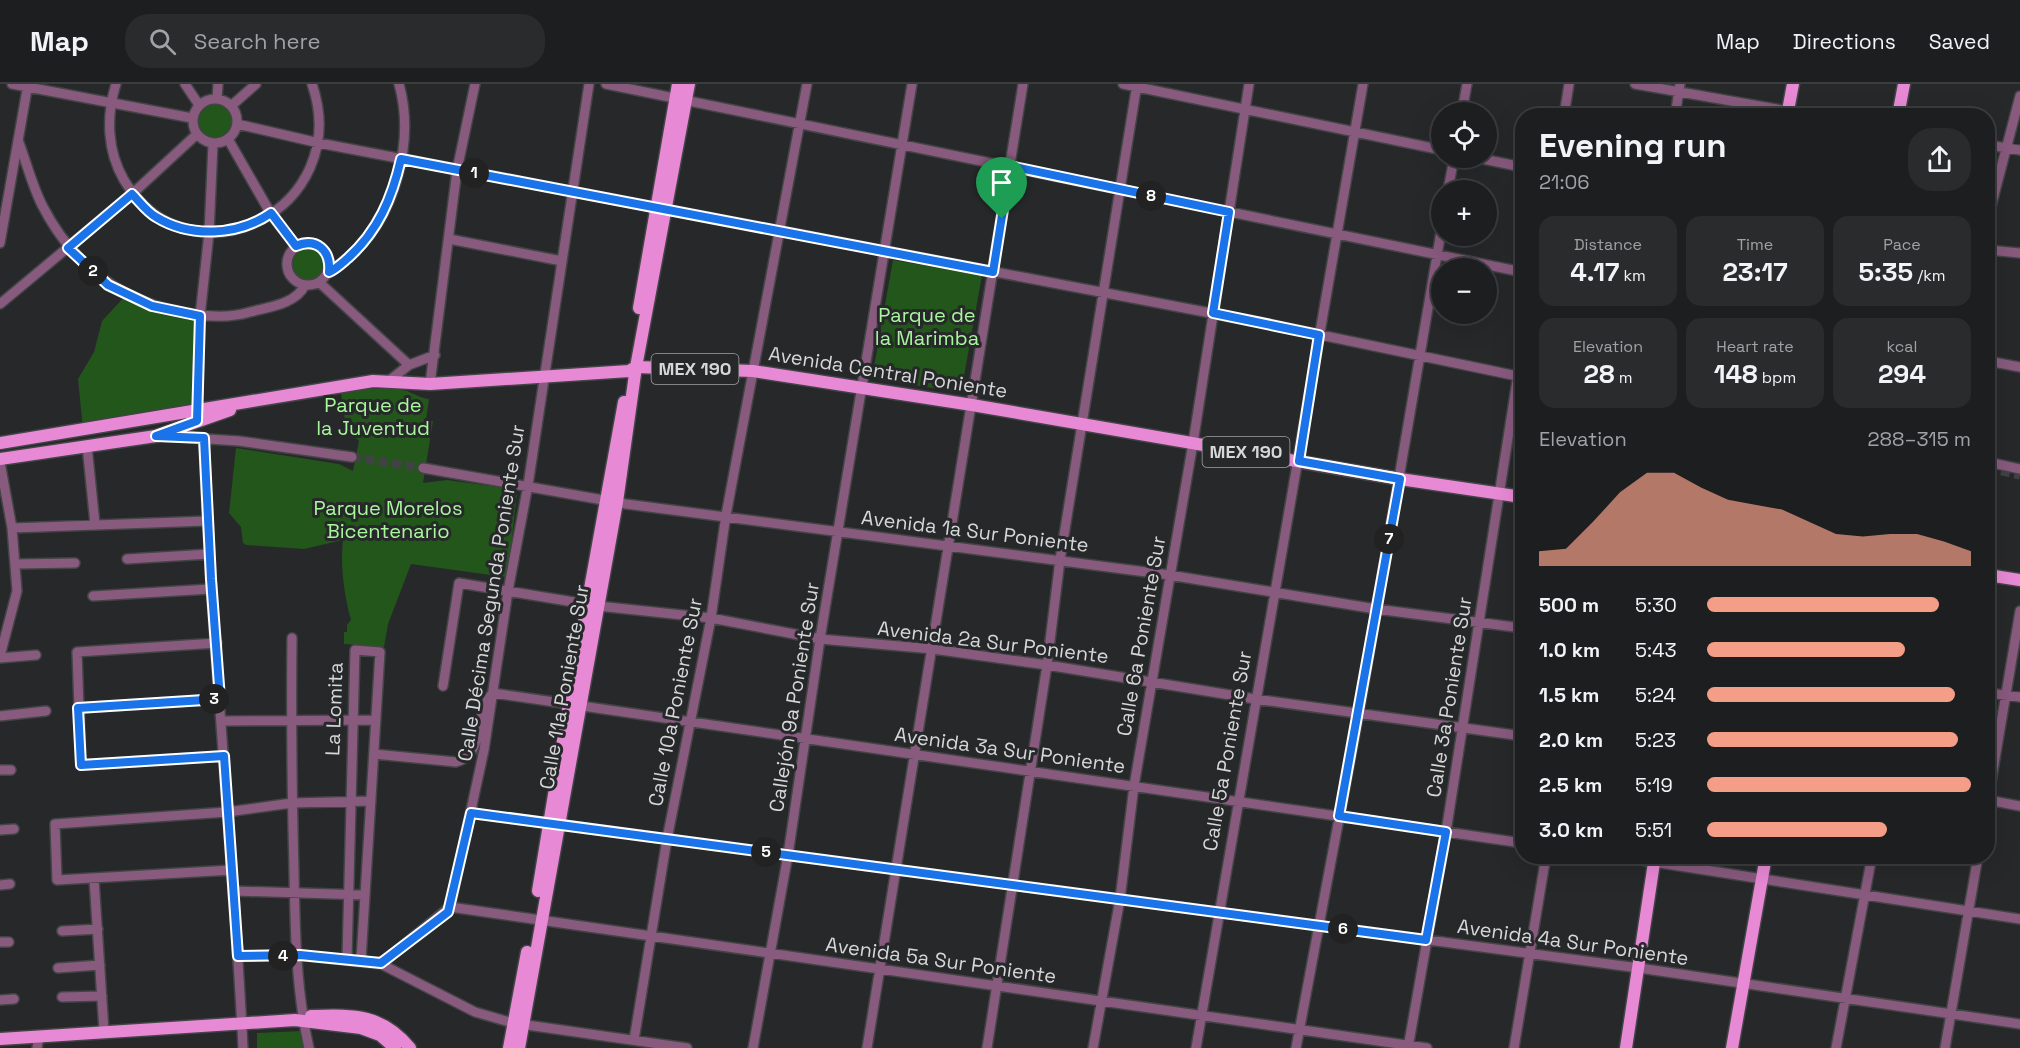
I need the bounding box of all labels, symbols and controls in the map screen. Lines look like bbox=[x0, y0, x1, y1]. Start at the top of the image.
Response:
search box bbox=[125, 14, 545, 68]
text: Map bbox=[30, 23, 89, 59]
icon: search bbox=[146, 25, 179, 58]
text: Search here bbox=[194, 27, 321, 55]
text: Map bbox=[1716, 28, 1760, 55]
text: Directions bbox=[1793, 28, 1896, 55]
text: Saved bbox=[1929, 28, 1990, 55]
map controls bbox=[1431, 102, 1497, 324]
button: locate bbox=[1431, 102, 1497, 168]
text: Evening run bbox=[1539, 125, 1727, 167]
button: share bbox=[1908, 128, 1971, 191]
pin bbox=[976, 157, 1027, 219]
pin: 1 bbox=[459, 158, 489, 188]
text: 1 bbox=[470, 162, 478, 183]
icon: arrive bbox=[985, 166, 1018, 199]
text: 21:06 bbox=[1539, 169, 1590, 195]
button: + bbox=[1431, 180, 1497, 246]
pin: 8 bbox=[1136, 181, 1166, 211]
text: 8 bbox=[1146, 185, 1156, 206]
text: Distance bbox=[1574, 234, 1642, 255]
text: Time bbox=[1737, 234, 1773, 255]
text: Pace bbox=[1883, 234, 1921, 255]
text: 4.17 bbox=[1570, 255, 1619, 289]
text: 23:17 bbox=[1722, 255, 1788, 289]
text: 5:35 bbox=[1858, 255, 1913, 289]
pin: 2 bbox=[78, 256, 108, 286]
button: − bbox=[1431, 258, 1497, 324]
text: 2 bbox=[88, 260, 98, 281]
text: km bbox=[1619, 265, 1646, 286]
text: /km bbox=[1913, 265, 1946, 286]
park label: Parque de la Marimba bbox=[875, 302, 979, 351]
text: Elevation bbox=[1573, 336, 1643, 357]
text: Heart rate bbox=[1716, 336, 1794, 357]
text: kcal bbox=[1887, 336, 1917, 357]
street label: Avenida Central Poniente bbox=[767, 340, 1009, 404]
road number: MEX 190 bbox=[652, 354, 738, 384]
text: 28 bbox=[1584, 357, 1615, 391]
text: 148 bbox=[1714, 357, 1758, 391]
text: 294 bbox=[1878, 357, 1926, 391]
text: m bbox=[1615, 367, 1632, 388]
text: bpm bbox=[1758, 367, 1796, 388]
park label: Parque de la Juventud bbox=[316, 392, 430, 441]
street label: Calle Décima Segunda Poniente Sur bbox=[452, 423, 530, 763]
text: Elevation bbox=[1539, 426, 1627, 452]
text: 288–315 m bbox=[1867, 426, 1971, 452]
road number: MEX 190 bbox=[1202, 437, 1290, 467]
park label: Parque Morelos Bicentenario bbox=[313, 495, 463, 544]
street label: Avenida 1a Sur Poniente bbox=[860, 504, 1090, 558]
pin: 7 bbox=[1374, 524, 1404, 554]
text: 7 bbox=[1385, 528, 1393, 549]
street label: Calle 6a Poniente Sur bbox=[1111, 534, 1171, 738]
street label: Callejón 9a Poniente Sur bbox=[763, 580, 825, 814]
street label: Calle 11a Poniente Sur bbox=[533, 583, 595, 791]
text: 500 m bbox=[1539, 592, 1599, 618]
text: 5:30 bbox=[1635, 592, 1677, 618]
street label: Calle 3a Poniente Sur bbox=[1420, 595, 1478, 799]
street label: Calle 10a Poniente Sur bbox=[642, 596, 708, 808]
street label: Avenida 2a Sur Poniente bbox=[876, 615, 1110, 669]
text: 1.0 km bbox=[1539, 637, 1600, 663]
text: 5:43 bbox=[1635, 637, 1677, 663]
street label: Calle 5a Poniente Sur bbox=[1197, 649, 1257, 853]
street label: La Lomita bbox=[319, 662, 349, 756]
text: 1.5 km bbox=[1539, 682, 1599, 708]
text: 5:24 bbox=[1635, 682, 1676, 708]
pin: 3 bbox=[199, 684, 229, 714]
text: 3 bbox=[209, 688, 219, 709]
street label: Avenida 3a Sur Poniente bbox=[893, 721, 1127, 779]
text: 2.0 km bbox=[1539, 727, 1603, 753]
text: 5:23 bbox=[1635, 727, 1676, 753]
text: 2.5 km bbox=[1539, 772, 1602, 798]
text: 5:19 bbox=[1635, 772, 1673, 798]
text: 3.0 km bbox=[1539, 817, 1603, 843]
text: 5:51 bbox=[1635, 817, 1672, 843]
pin: 5 bbox=[751, 837, 781, 867]
text: 5 bbox=[761, 841, 771, 862]
street label: Avenida 4a Sur Poniente bbox=[1456, 913, 1690, 971]
pin: 6 bbox=[1328, 914, 1358, 944]
text: 6 bbox=[1338, 918, 1348, 939]
street label: Avenida 5a Sur Poniente bbox=[824, 931, 1058, 989]
pin: 4 bbox=[268, 941, 298, 971]
text: 4 bbox=[278, 945, 288, 966]

